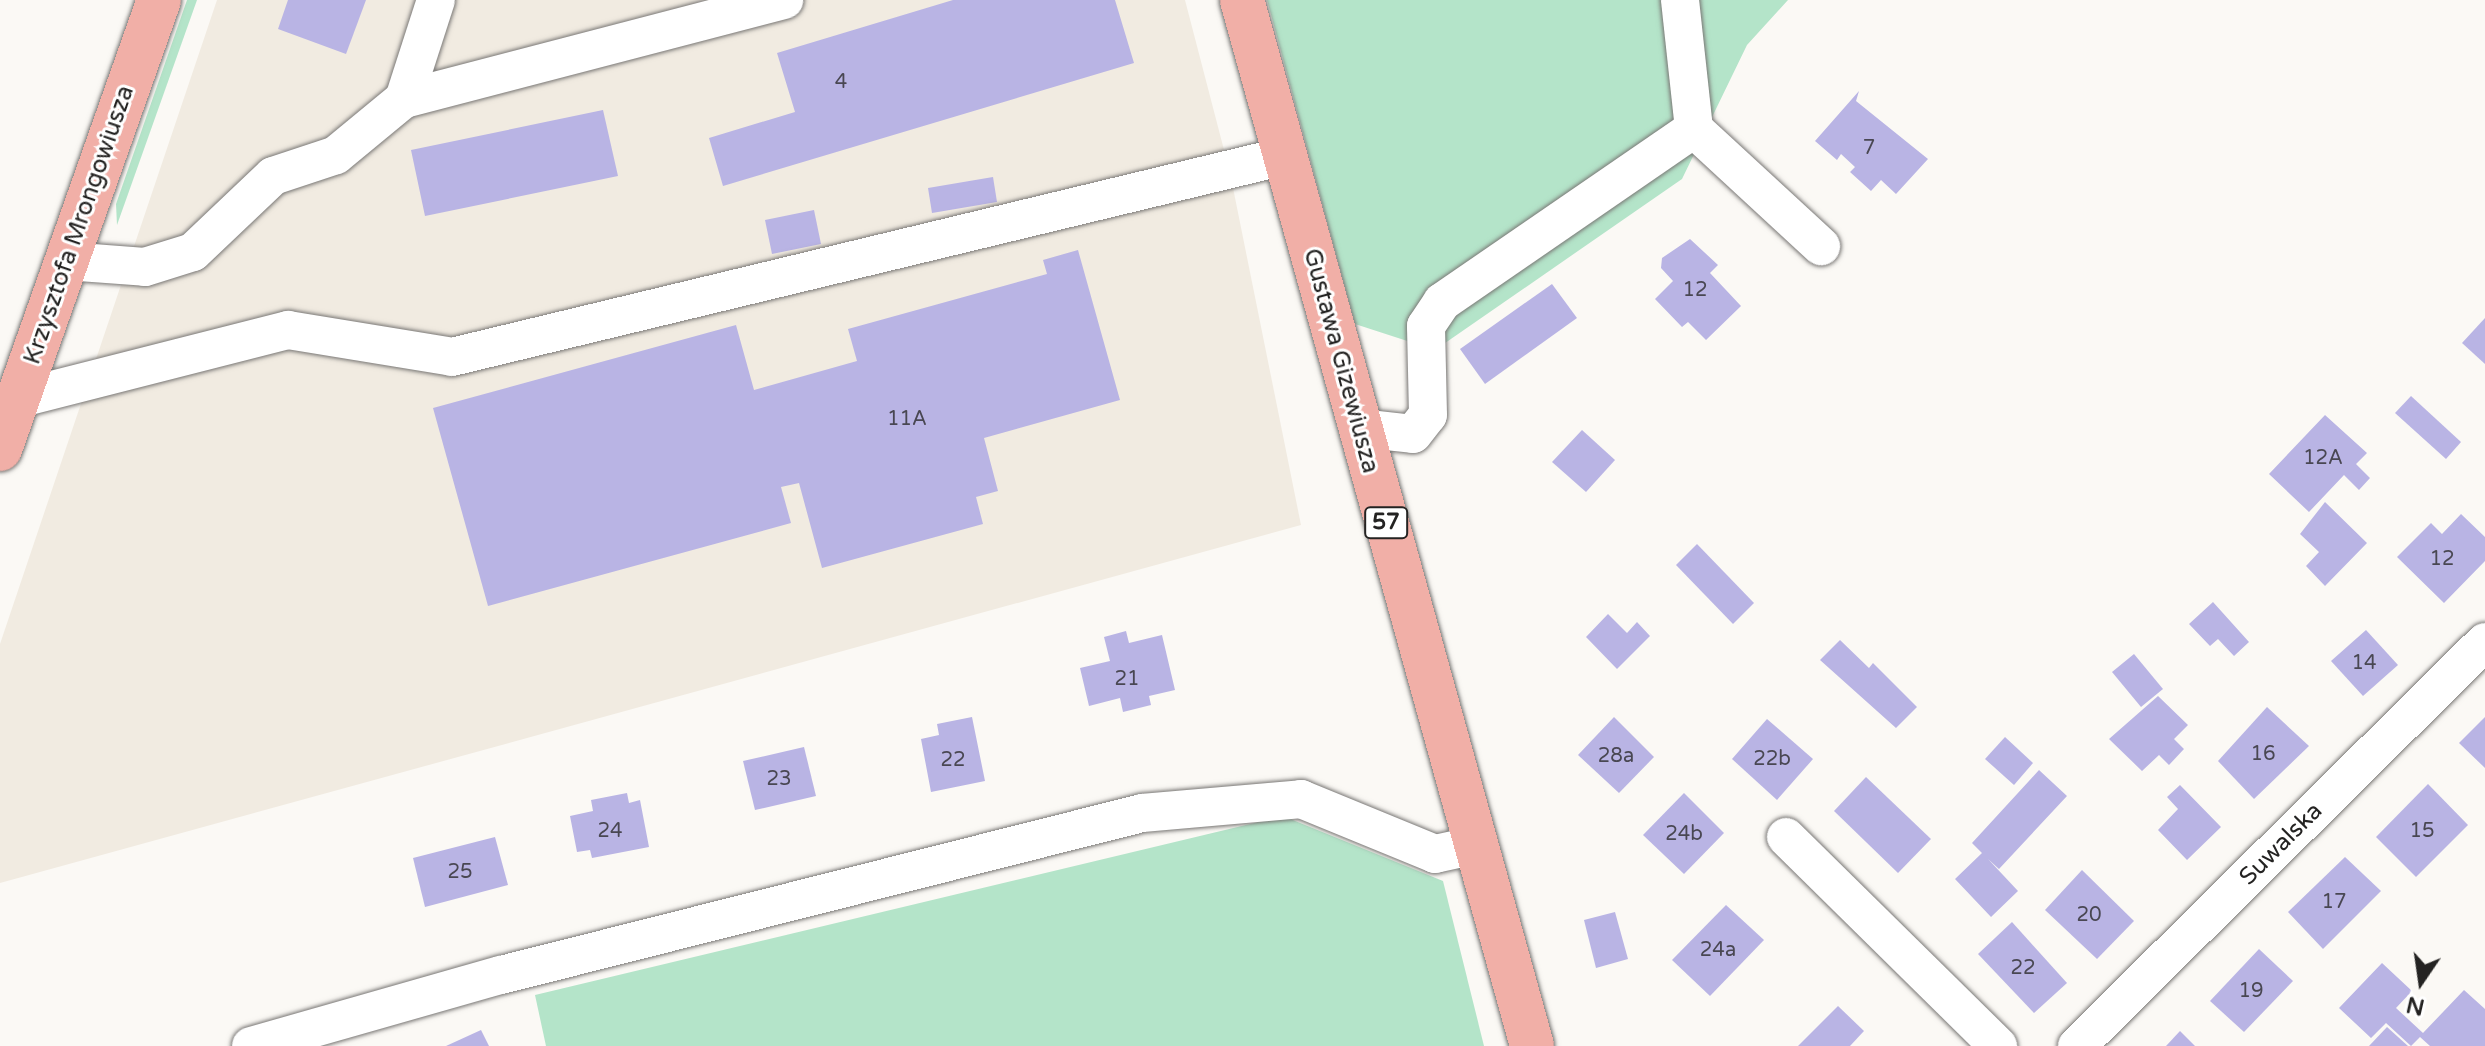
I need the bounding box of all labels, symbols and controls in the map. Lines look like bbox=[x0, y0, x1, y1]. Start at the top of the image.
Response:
house number: 4 bbox=[835, 70, 847, 94]
street label: Krzysztofa Mrongowiusza bbox=[18, 82, 140, 368]
house number: 7 bbox=[1863, 136, 1875, 160]
street label: Gustawa Gizewiusza bbox=[1297, 246, 1385, 476]
house number: 12 bbox=[1682, 278, 1708, 302]
house number: 11A bbox=[887, 407, 927, 431]
house number: 12A bbox=[2303, 446, 2343, 470]
road number: 57 bbox=[1364, 505, 1408, 541]
house number: 12 bbox=[2429, 547, 2455, 571]
house number: 14 bbox=[2351, 651, 2377, 675]
house number: 21 bbox=[1114, 667, 1140, 691]
house number: 16 bbox=[2250, 742, 2276, 766]
house number: 28a bbox=[1598, 744, 1634, 768]
house number: 22b bbox=[1753, 747, 1791, 771]
house number: 22 bbox=[940, 748, 966, 772]
house number: 23 bbox=[766, 767, 792, 791]
street label: Suwalska bbox=[2234, 797, 2328, 891]
house number: 24 bbox=[597, 819, 623, 843]
house number: 15 bbox=[2409, 819, 2435, 843]
house number: 24b bbox=[1665, 822, 1703, 846]
house number: 25 bbox=[447, 860, 473, 884]
house number: 17 bbox=[2321, 890, 2347, 914]
house number: 20 bbox=[2076, 903, 2102, 927]
house number: 24a bbox=[1700, 938, 1736, 962]
north arrow bbox=[2381, 942, 2461, 1022]
house number: 22 bbox=[2010, 956, 2036, 980]
house number: 19 bbox=[2238, 979, 2264, 1003]
text: N bbox=[2404, 991, 2427, 1020]

